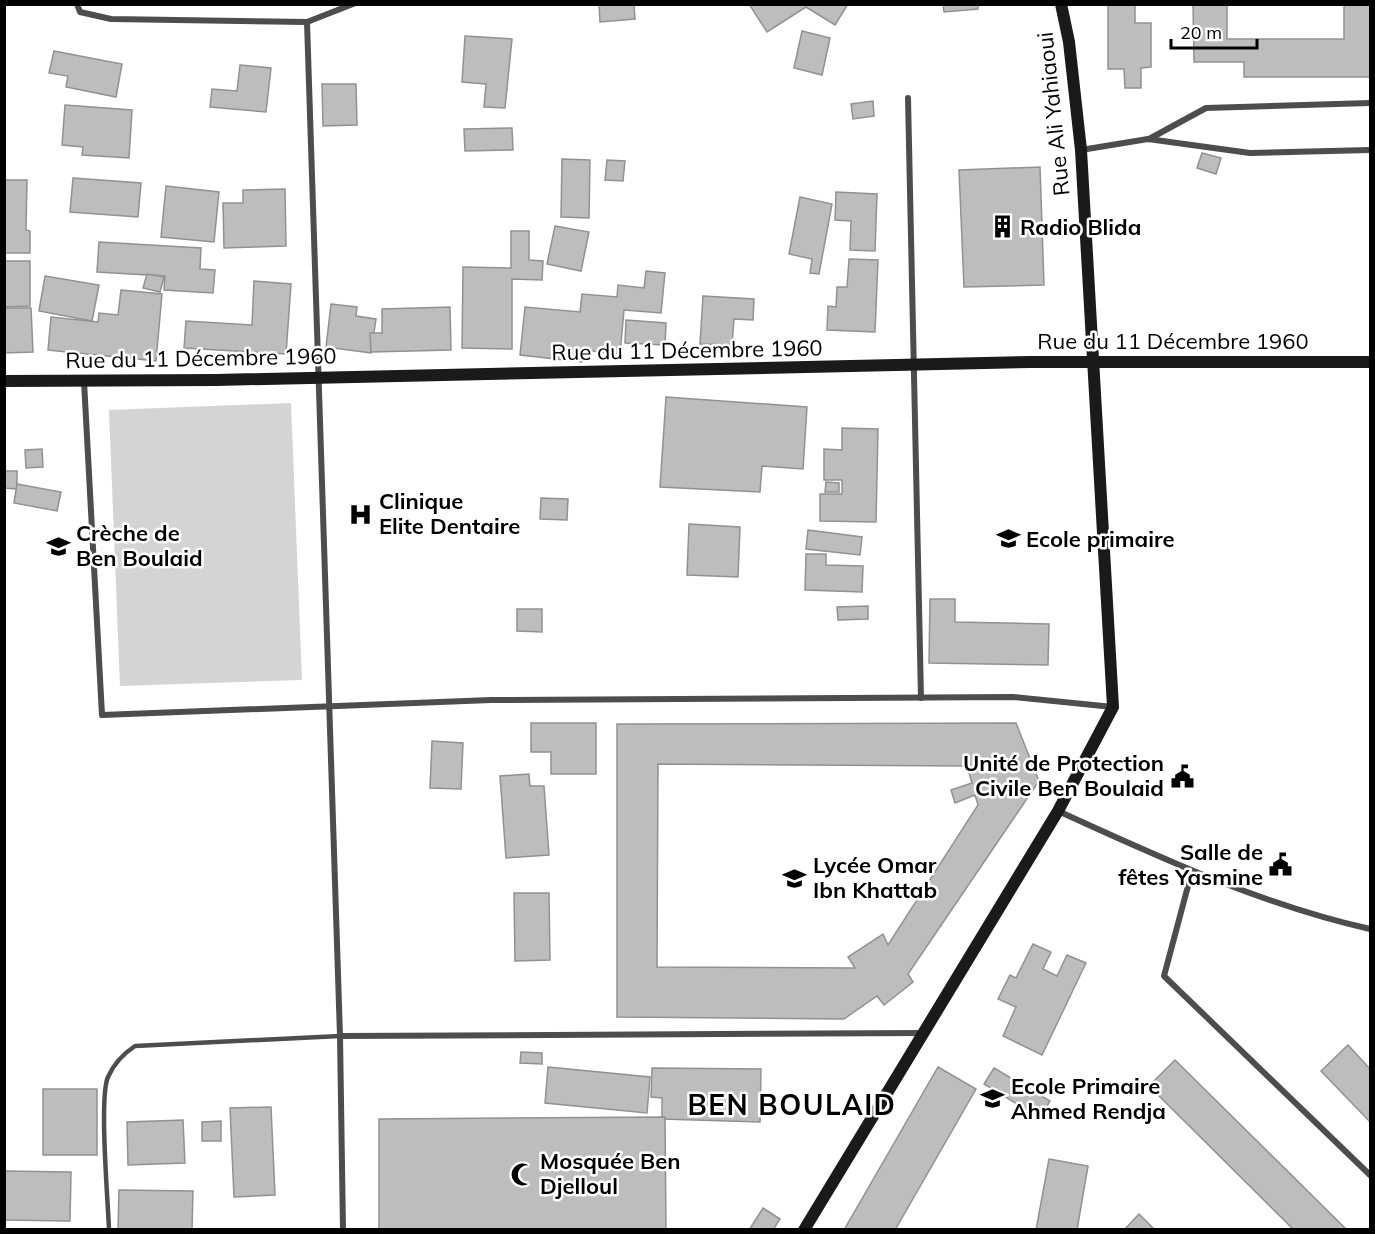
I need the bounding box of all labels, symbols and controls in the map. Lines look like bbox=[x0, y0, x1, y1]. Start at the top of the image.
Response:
scale bar bbox=[1171, 12, 1256, 50]
text: 20 m bbox=[1180, 21, 1222, 44]
street label: Rue Ali Yahiaoui bbox=[1030, 31, 1076, 197]
place label: Radio Blida bbox=[1020, 213, 1141, 241]
building icon: Radio Blida bbox=[989, 214, 1015, 240]
street label: Rue du 11 Décembre 1960 bbox=[1037, 327, 1309, 355]
street label: Rue du 11 Décembre 1960 bbox=[551, 334, 823, 366]
street label: Rue du 11 Décembre 1960 bbox=[65, 342, 337, 374]
place label: Clinique Elite Dentaire bbox=[379, 487, 520, 540]
hospital icon: Clinique Elite Dentaire bbox=[348, 501, 374, 527]
place label: Crèche de Ben Boulaid bbox=[76, 519, 203, 572]
place label: Ecole primaire bbox=[1026, 525, 1174, 553]
school or university icon: Ecole primaire bbox=[995, 526, 1021, 552]
school or university icon: Crèche de Ben Boulaid bbox=[45, 533, 71, 559]
place label: Unité de Protection Civile Ben Boulaid bbox=[963, 749, 1164, 802]
public building icon: Unité de Protection Civile Ben Boulaid bbox=[1169, 763, 1195, 789]
place label: Salle de fêtes Yasmine bbox=[1118, 838, 1263, 891]
place label: Lycée Omar Ibn Khattab bbox=[813, 851, 937, 904]
public building icon: Salle de fêtes Yasmine bbox=[1268, 852, 1294, 878]
school or university icon: Lycée Omar Ibn Khattab bbox=[782, 865, 808, 891]
place label: Ecole Primaire Ahmed Rendja bbox=[1011, 1072, 1166, 1125]
school or university icon: Ecole Primaire Ahmed Rendja bbox=[980, 1086, 1006, 1112]
district label: BEN BOULAID bbox=[688, 1087, 896, 1122]
place label: Mosquée Ben Djelloul bbox=[540, 1147, 681, 1200]
mosque icon: Mosquée Ben Djelloul bbox=[509, 1161, 535, 1187]

